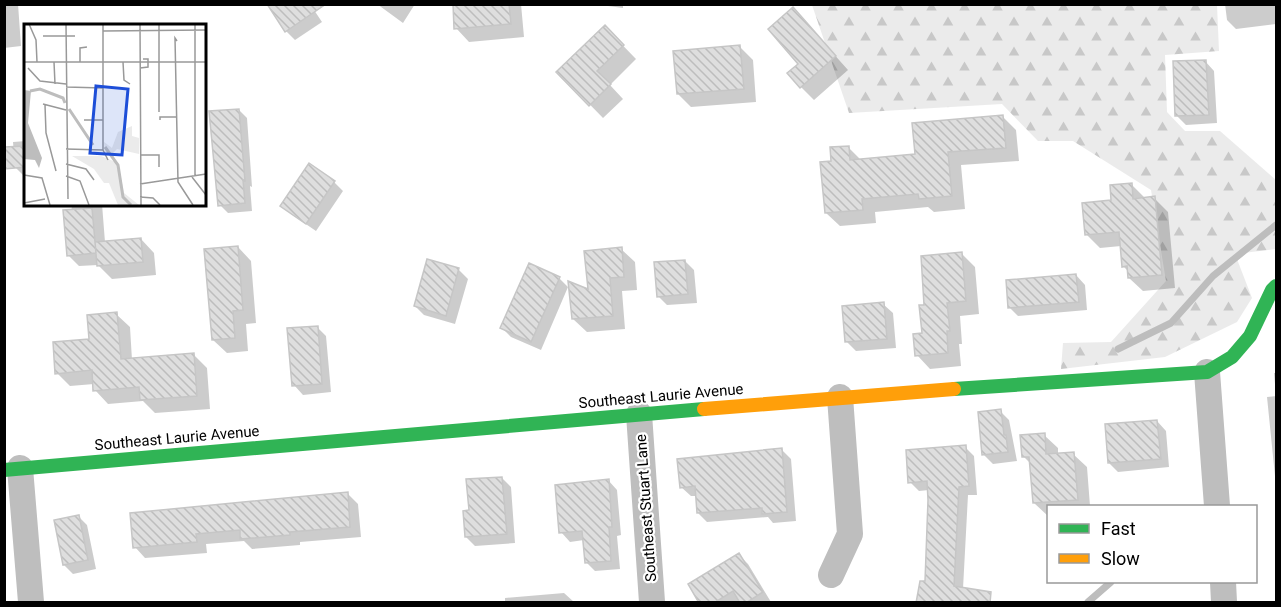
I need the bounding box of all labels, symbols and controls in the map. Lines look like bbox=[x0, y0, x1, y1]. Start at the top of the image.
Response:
inset map bbox=[24, 24, 206, 206]
street label: Southeast Laurie Avenue bbox=[578, 380, 744, 412]
street label: Southeast Laurie Avenue bbox=[94, 422, 260, 454]
street label: Southeast Stuart Lane bbox=[632, 433, 660, 583]
legend bbox=[1047, 505, 1257, 583]
text: Fast bbox=[1101, 518, 1136, 539]
text: Slow bbox=[1101, 548, 1140, 569]

